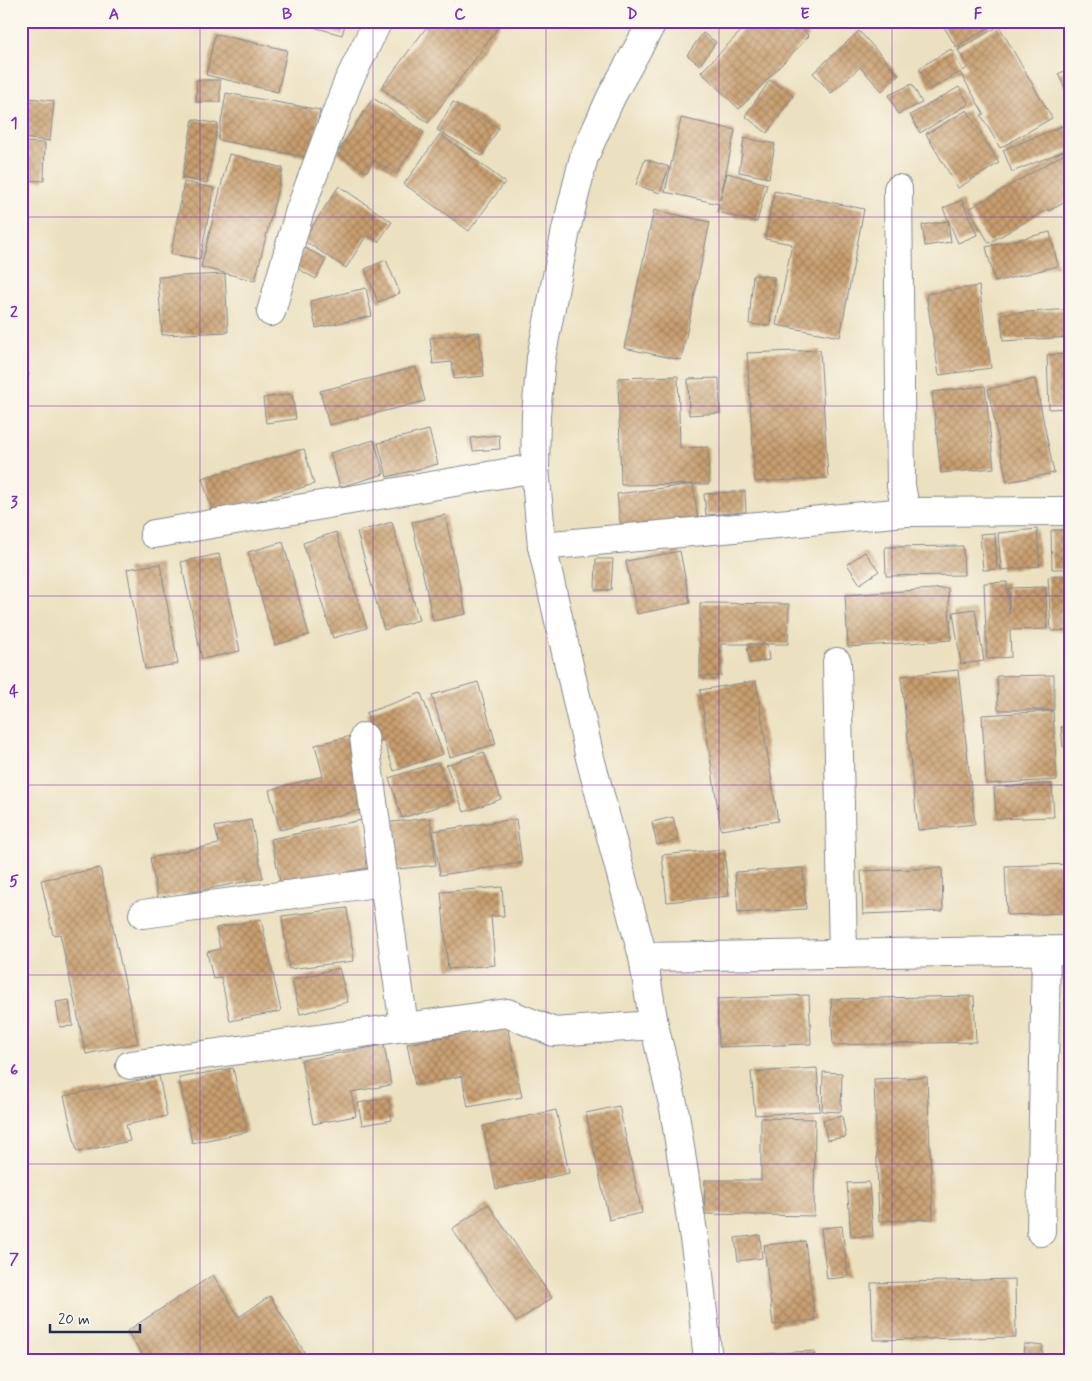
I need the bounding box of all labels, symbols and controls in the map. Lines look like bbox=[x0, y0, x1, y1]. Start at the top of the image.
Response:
text: A bbox=[109, 4, 119, 25]
text: B bbox=[282, 4, 292, 25]
text: C bbox=[454, 4, 466, 25]
text: D bbox=[626, 4, 638, 25]
text: E bbox=[800, 4, 810, 25]
text: F bbox=[974, 4, 983, 25]
text: 1 bbox=[10, 113, 18, 134]
text: 2 bbox=[10, 302, 18, 323]
text: 3 bbox=[10, 492, 18, 513]
text: 4 bbox=[9, 681, 19, 702]
text: 5 bbox=[9, 871, 19, 892]
text: 6 bbox=[10, 1060, 18, 1081]
text: 7 bbox=[9, 1249, 19, 1270]
scale bar bbox=[50, 1301, 140, 1333]
text: 20 m bbox=[58, 1310, 90, 1330]

